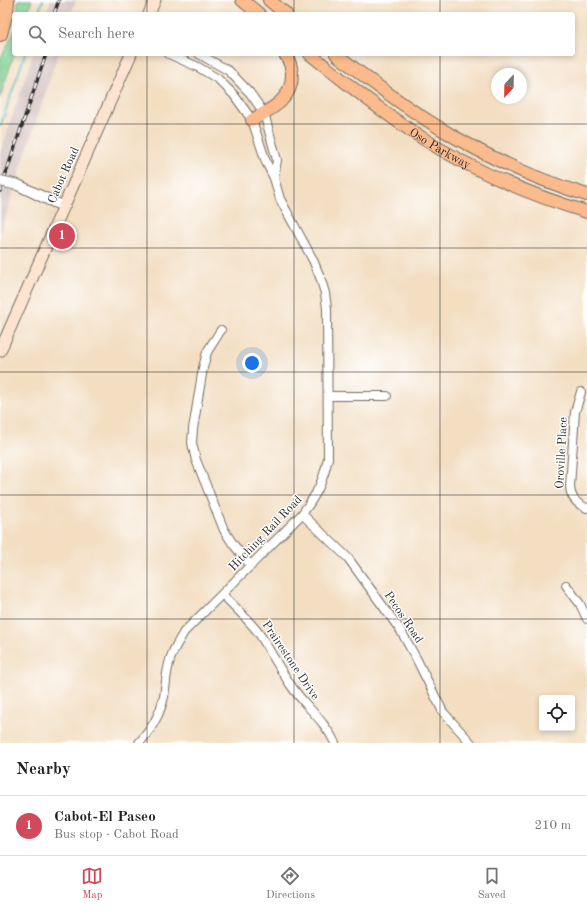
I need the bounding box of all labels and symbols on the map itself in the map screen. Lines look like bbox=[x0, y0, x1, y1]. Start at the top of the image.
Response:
north arrow bbox=[491, 68, 527, 104]
street label: Oso Parkway bbox=[407, 126, 473, 172]
street label: Cabot Road bbox=[46, 145, 82, 205]
pin: 1 bbox=[49, 221, 75, 251]
your location bbox=[242, 353, 262, 373]
street label: Oroville Place bbox=[554, 416, 570, 489]
street label: Hitching Rail Road bbox=[227, 494, 305, 574]
street label: Pecos Road bbox=[382, 590, 425, 646]
street label: Prairestone Drive bbox=[259, 619, 321, 703]

